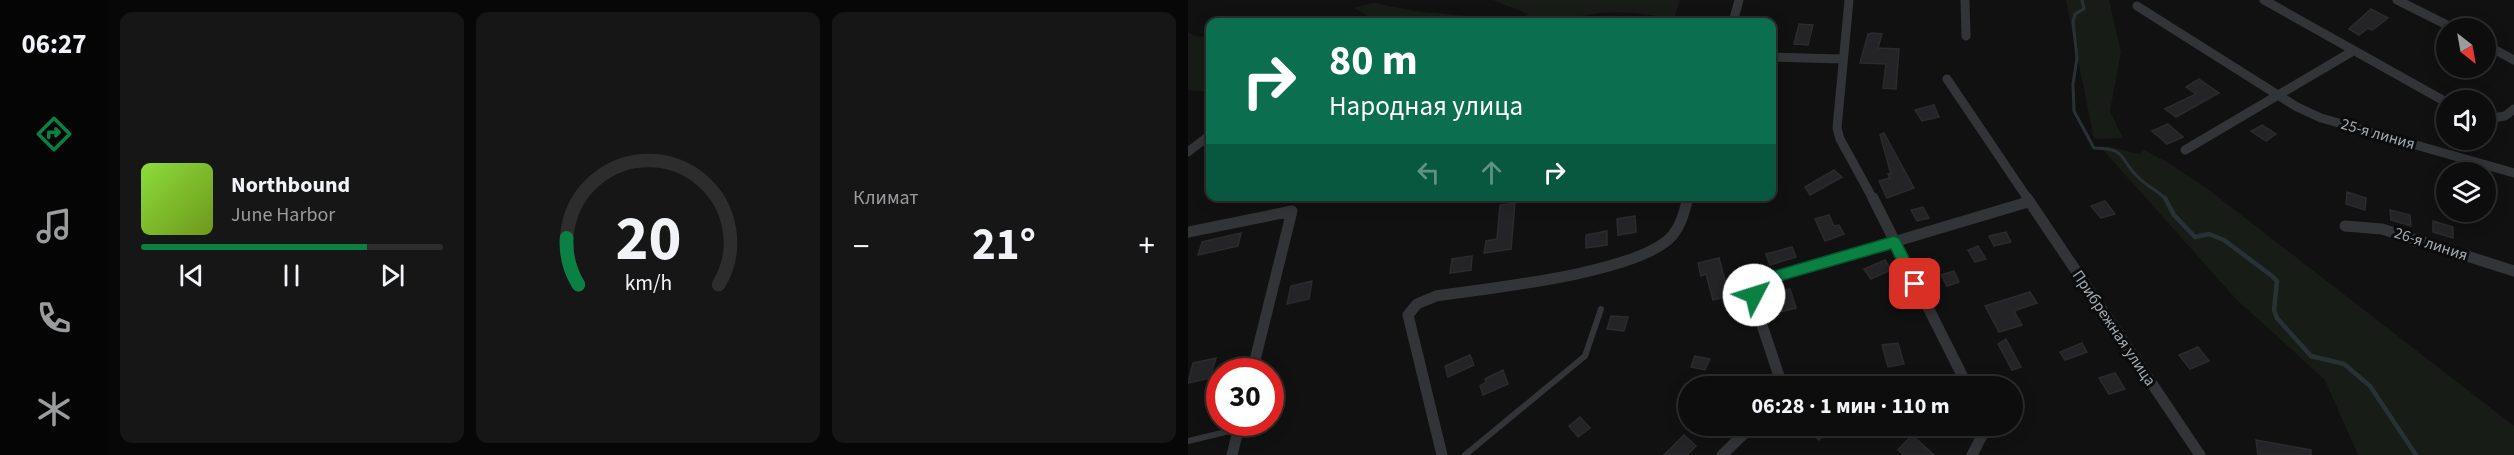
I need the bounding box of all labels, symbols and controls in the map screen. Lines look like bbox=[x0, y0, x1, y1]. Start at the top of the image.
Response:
north arrow bbox=[2436, 18, 2496, 78]
map controls bbox=[2436, 18, 2496, 222]
text: 06:27 bbox=[21, 25, 87, 64]
text: 80 m bbox=[1329, 31, 1418, 91]
icon: right bbox=[1230, 42, 1308, 120]
text: Народная улица bbox=[1329, 87, 1523, 126]
button: sound bbox=[2436, 90, 2496, 150]
icon: directions bbox=[33, 113, 75, 155]
street label: 25-я линия bbox=[2338, 113, 2418, 155]
icon: left bbox=[1412, 156, 1445, 189]
icon: ahead bbox=[1475, 156, 1508, 189]
icon: right bbox=[1538, 156, 1571, 189]
button: layers bbox=[2436, 162, 2496, 222]
text: Northbound bbox=[231, 169, 350, 201]
text: Климат bbox=[853, 184, 919, 212]
text: 20 bbox=[615, 195, 681, 284]
text: June Harbor bbox=[231, 201, 335, 229]
icon: music bbox=[33, 205, 75, 247]
text: 21° bbox=[972, 213, 1036, 277]
street label: 26-я линия bbox=[2391, 222, 2471, 266]
text: − bbox=[853, 223, 869, 270]
text: + bbox=[1139, 223, 1155, 270]
pin bbox=[1889, 258, 1940, 309]
icon: previous bbox=[175, 259, 208, 292]
icon: pause bbox=[275, 259, 308, 292]
icon: next bbox=[376, 259, 409, 292]
position arrow bbox=[1722, 263, 1786, 327]
street label: Прибрежная улица bbox=[2067, 266, 2161, 390]
icon: arrive bbox=[1898, 267, 1931, 300]
text: km/h bbox=[624, 268, 672, 299]
icon: phone bbox=[33, 297, 75, 339]
speed limit sign: 30 bbox=[1206, 358, 1284, 436]
icon: climate bbox=[33, 388, 75, 430]
text: 06:28 · 1 мин · 110 m bbox=[1751, 390, 1950, 422]

